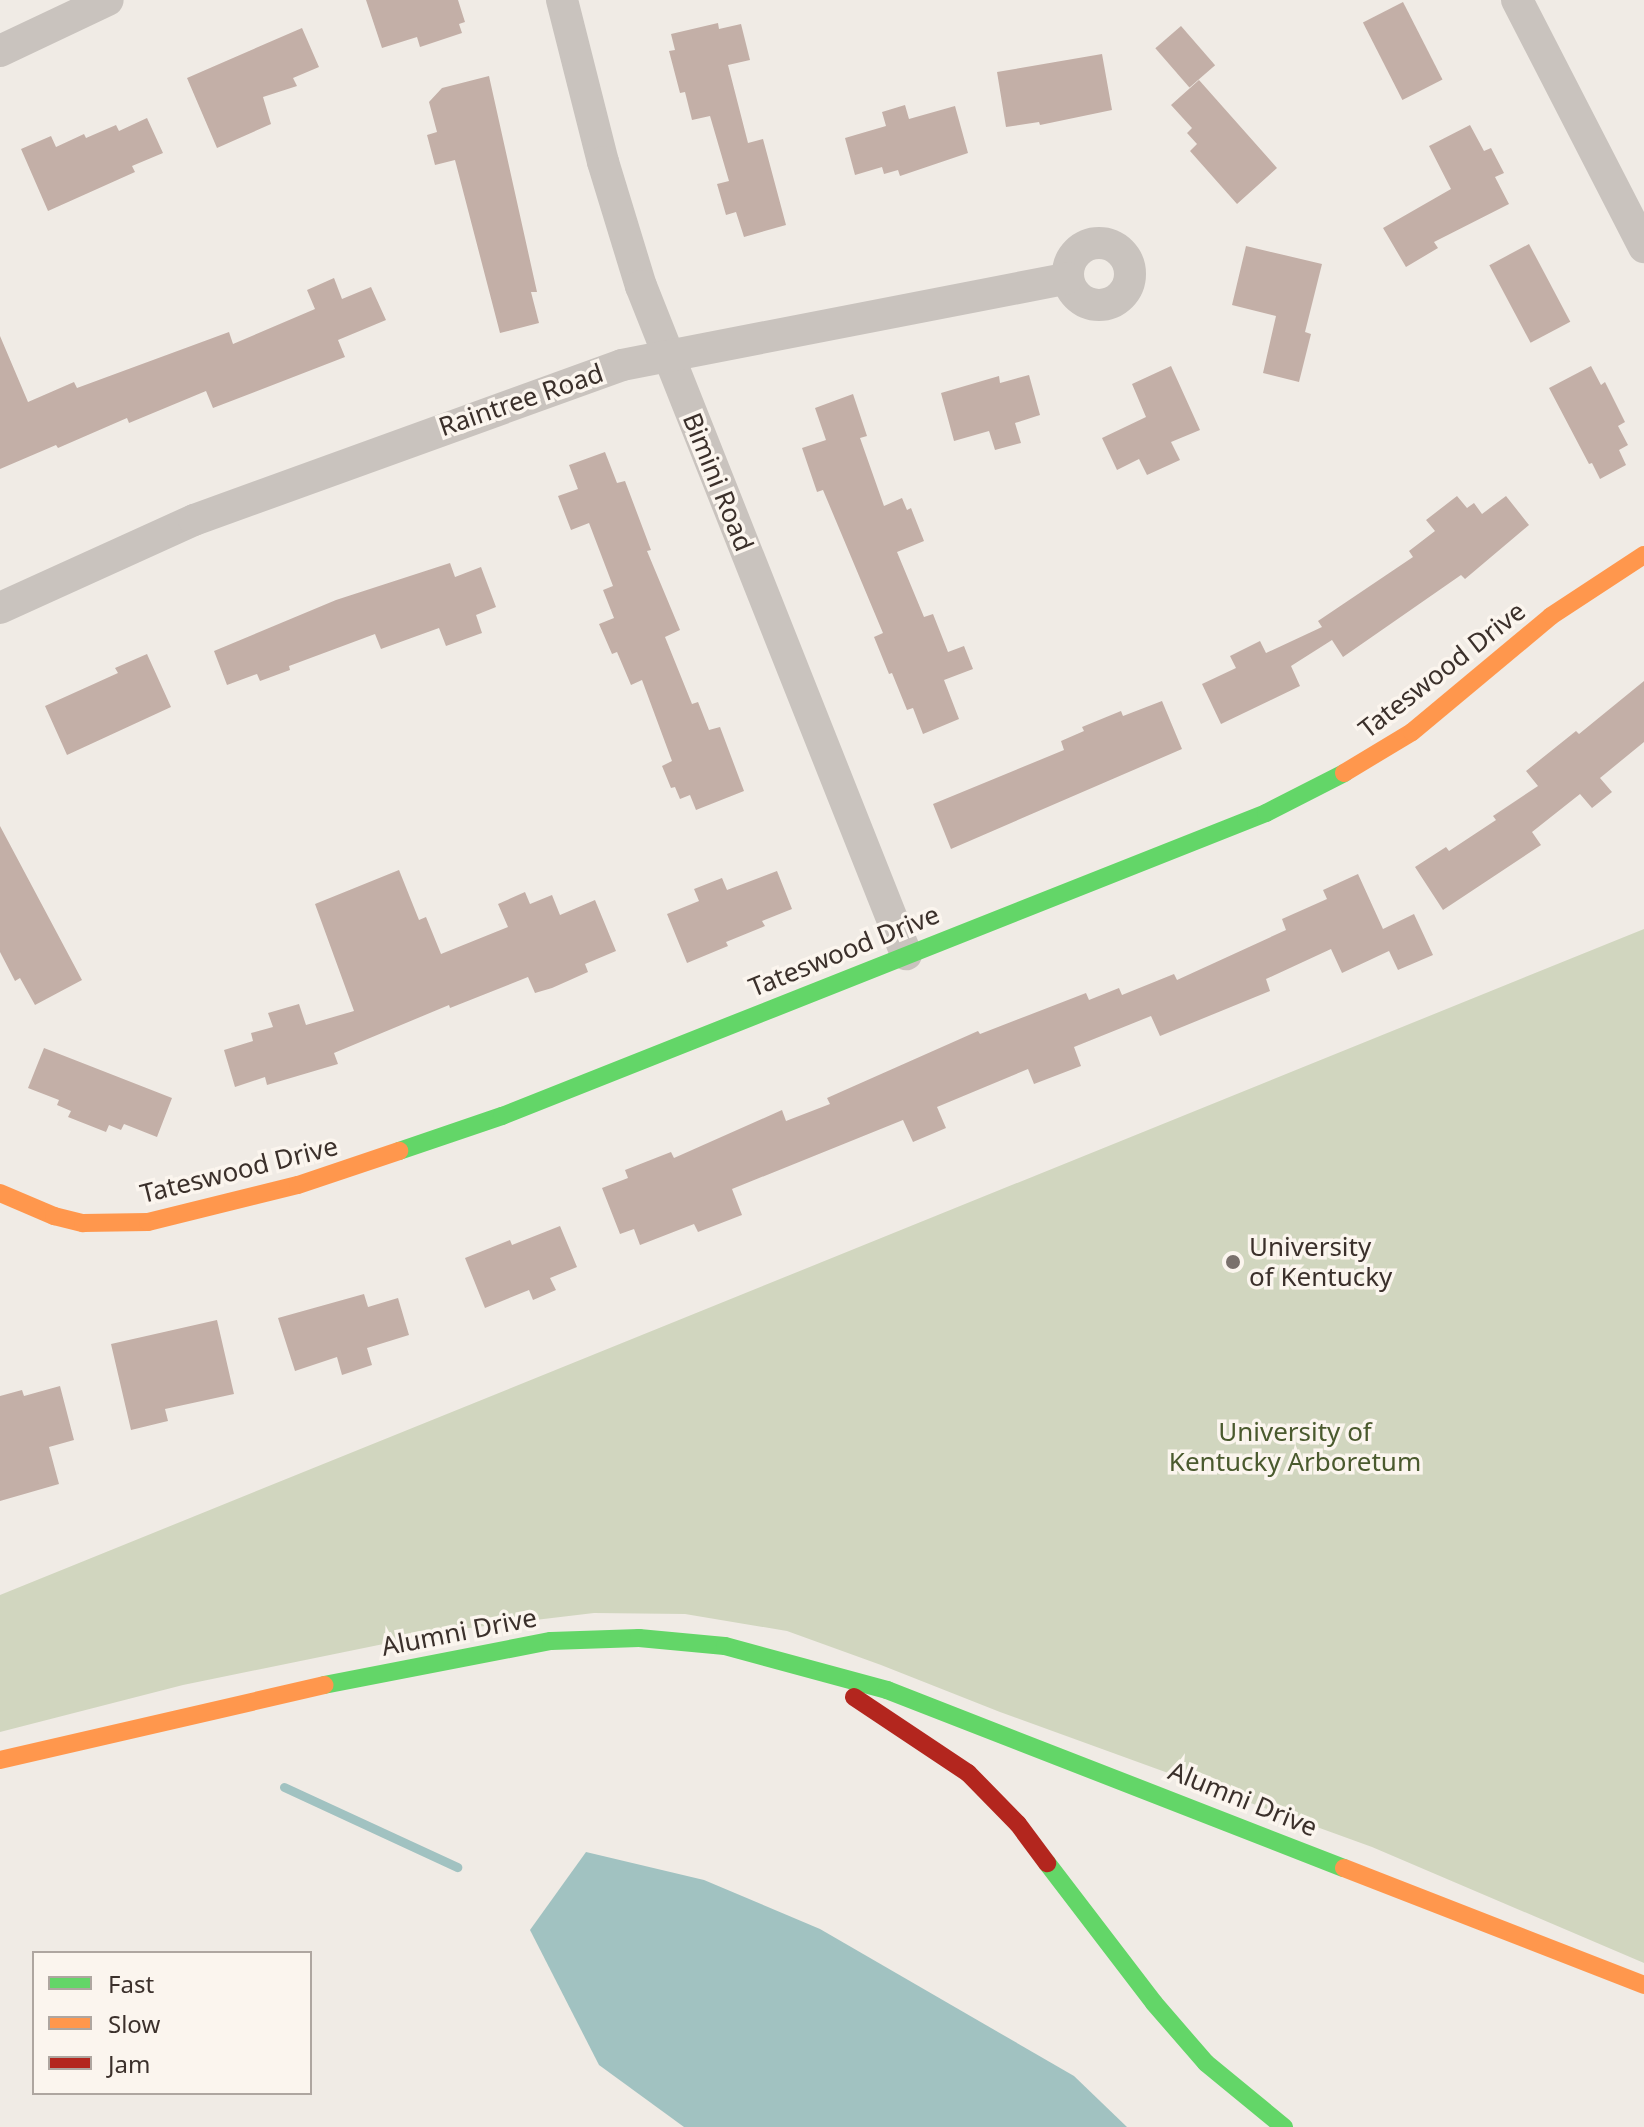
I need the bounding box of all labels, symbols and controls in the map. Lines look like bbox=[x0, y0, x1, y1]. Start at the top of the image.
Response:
street label: Raintree Road bbox=[435, 357, 607, 443]
street label: Bimini Road bbox=[676, 408, 760, 556]
street label: Tateswood Drive bbox=[1353, 595, 1531, 745]
street label: Tateswood Drive bbox=[744, 899, 944, 1003]
street label: Tateswood Drive bbox=[137, 1130, 341, 1210]
place label: University of Kentucky bbox=[1249, 1231, 1392, 1292]
marker: University of Kentucky bbox=[1224, 1253, 1242, 1271]
park label: University of Kentucky Arboretum bbox=[1169, 1416, 1421, 1478]
street label: Alumni Drive bbox=[379, 1602, 539, 1662]
street label: Alumni Drive bbox=[1164, 1755, 1322, 1843]
legend bbox=[32, 1951, 312, 2095]
text: Fast bbox=[108, 1967, 154, 2000]
text: Slow bbox=[108, 2007, 160, 2040]
text: Jam bbox=[108, 2047, 150, 2080]

